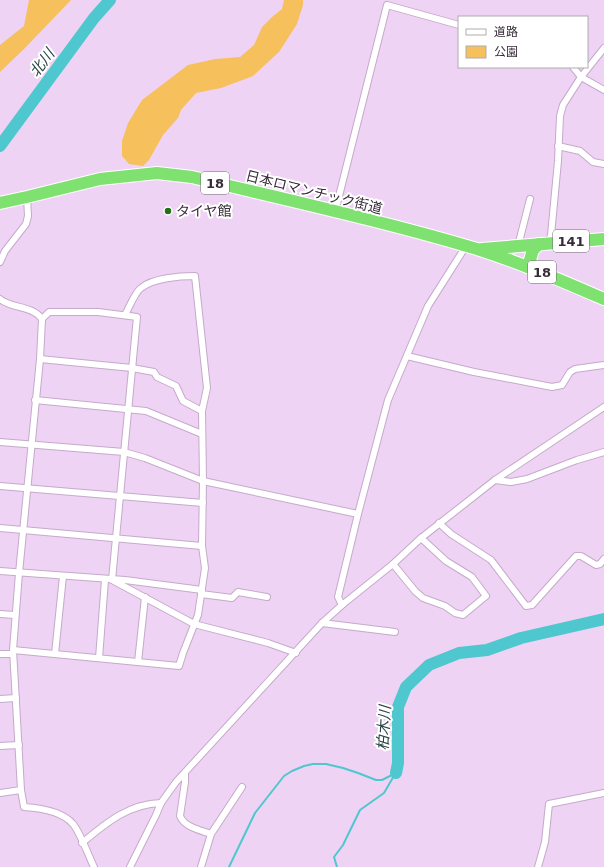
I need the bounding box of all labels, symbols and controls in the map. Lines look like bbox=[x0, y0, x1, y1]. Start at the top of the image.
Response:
legend bbox=[458, 16, 588, 68]
text: 道路 bbox=[494, 25, 518, 39]
water label: 北川 bbox=[26, 44, 59, 80]
text: 公園 bbox=[494, 45, 518, 59]
street label: 日本ロマンチック街道 bbox=[244, 167, 384, 217]
road number: 18 bbox=[201, 172, 229, 194]
place label: タイヤ館 bbox=[176, 203, 232, 219]
marker: タイヤ館 bbox=[163, 206, 173, 216]
road number: 141 bbox=[553, 230, 589, 252]
road number: 18 bbox=[528, 261, 556, 283]
water label: 柏木川 bbox=[374, 703, 394, 751]

